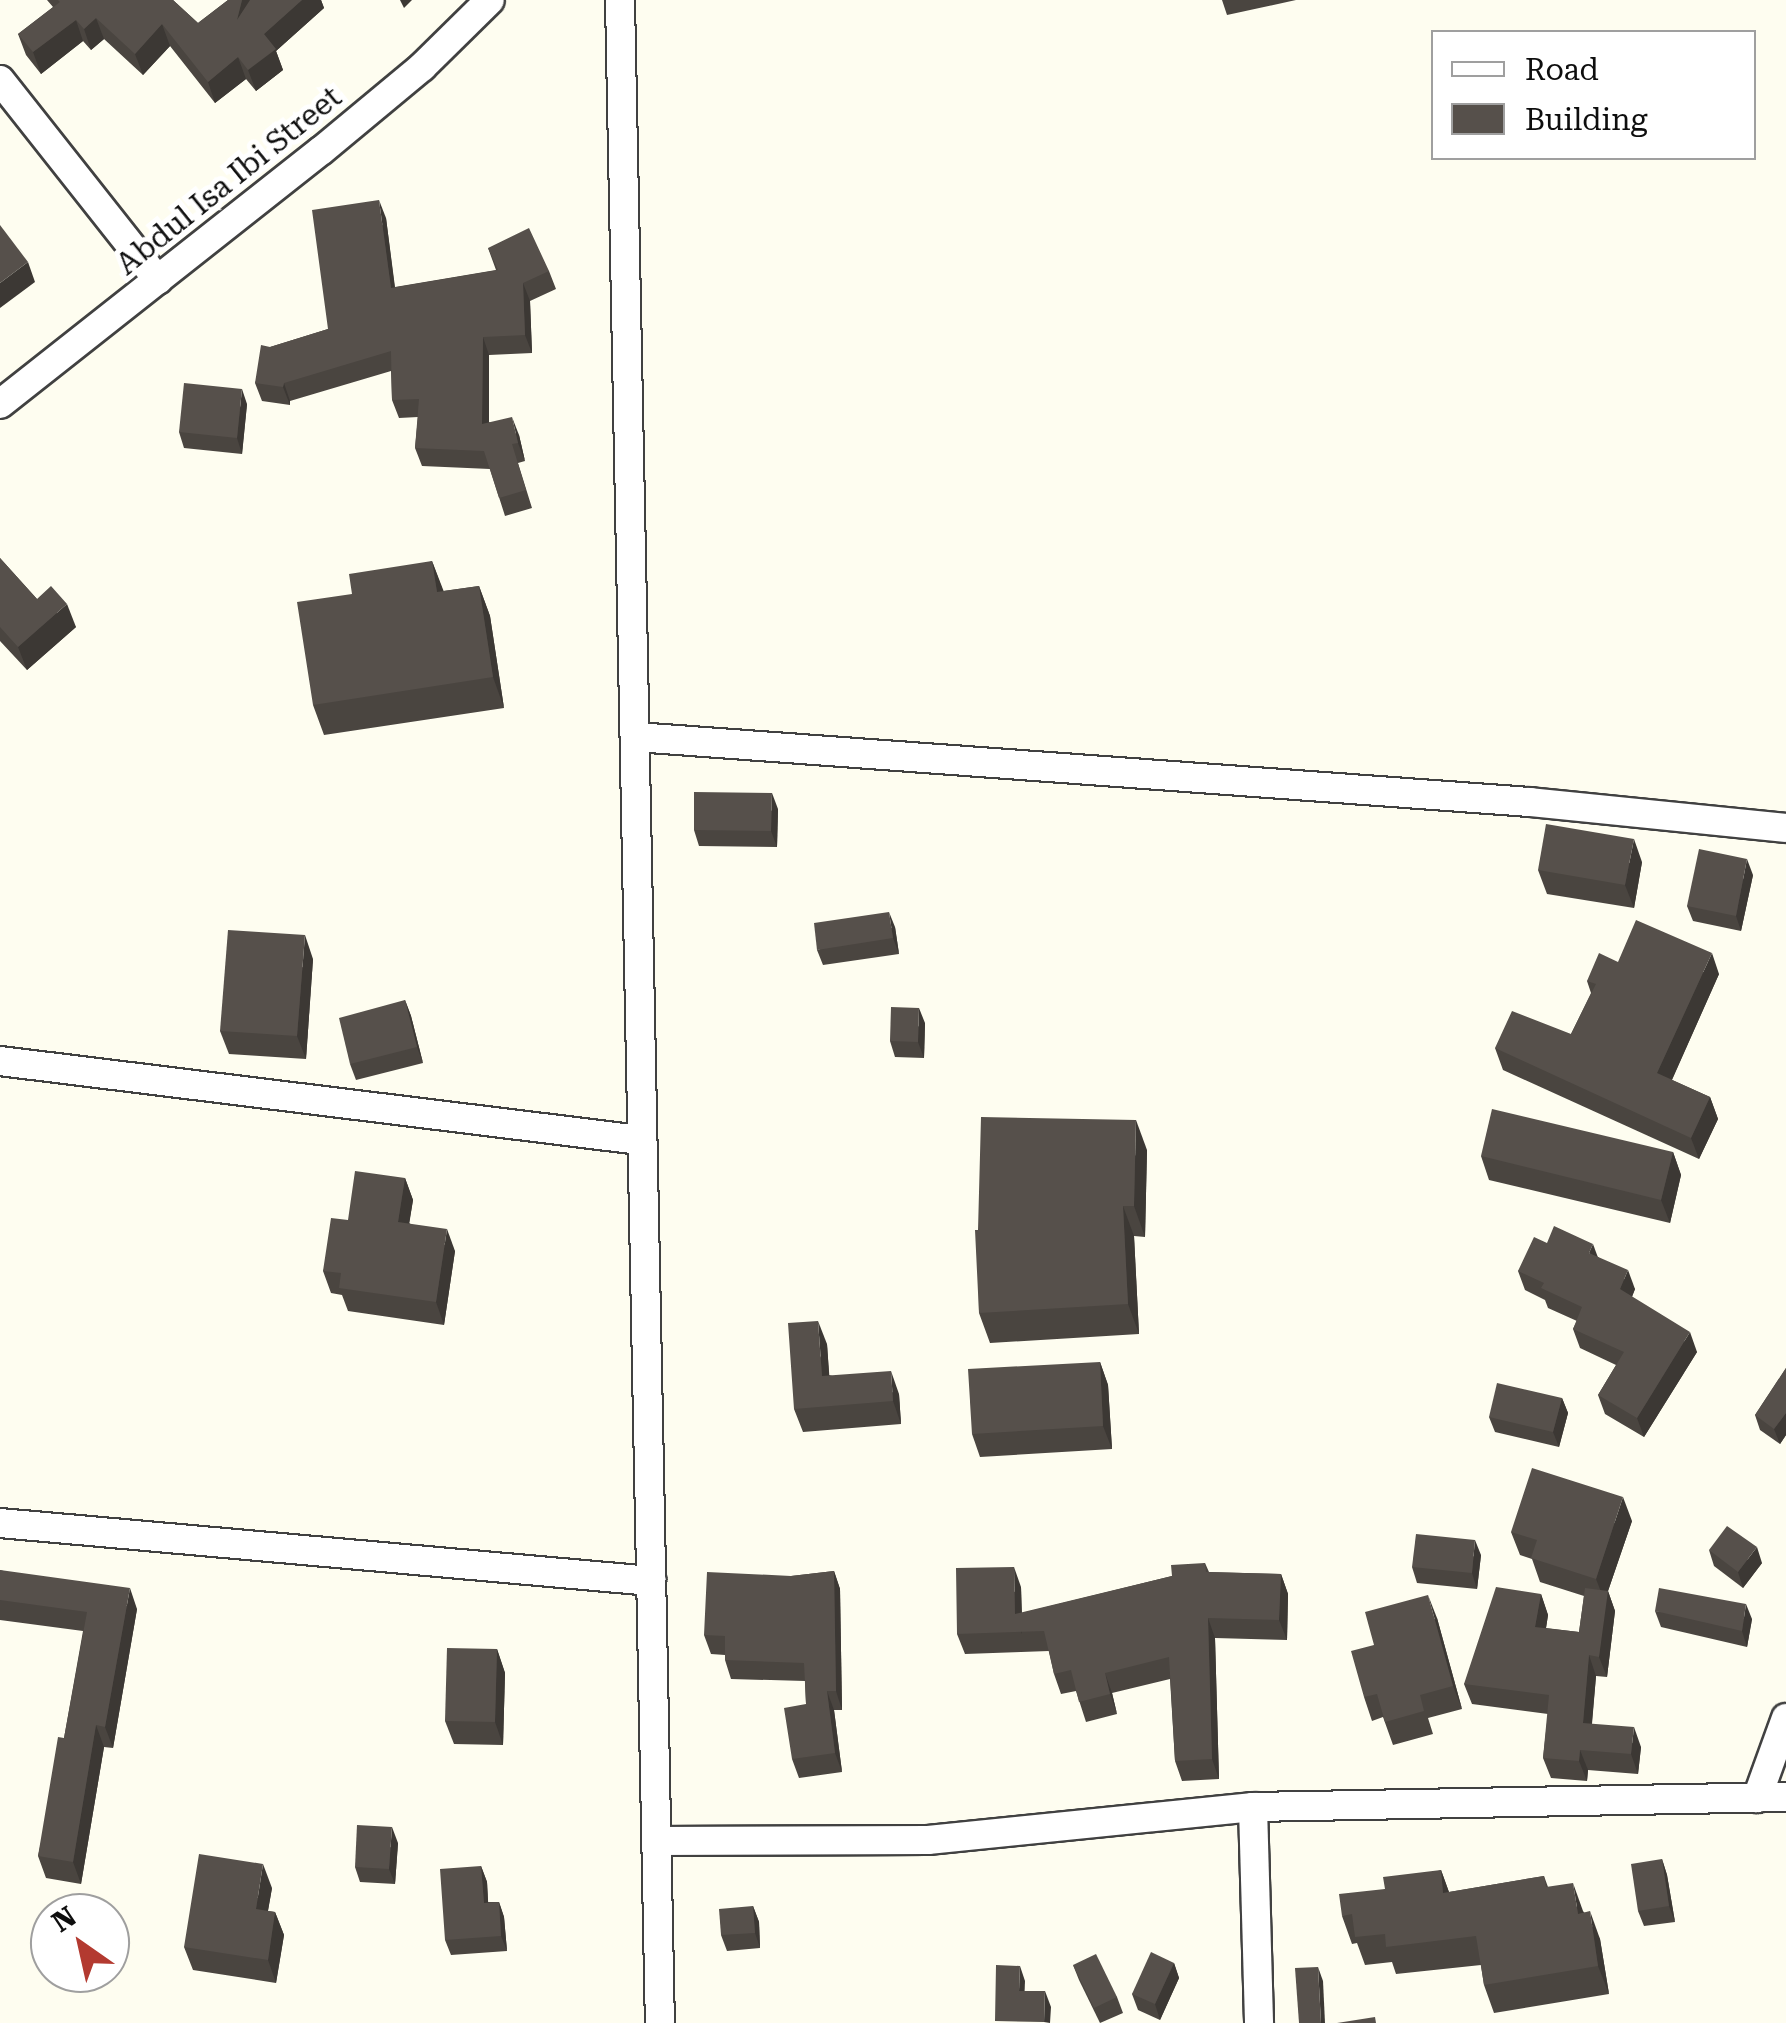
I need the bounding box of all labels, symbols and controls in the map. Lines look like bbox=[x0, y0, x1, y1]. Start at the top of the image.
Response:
legend bbox=[1431, 30, 1756, 160]
text: Road bbox=[1525, 52, 1599, 87]
street label: Abdul Isa Ibi Street bbox=[109, 79, 349, 283]
text: Building bbox=[1525, 102, 1648, 137]
north arrow bbox=[30, 1893, 130, 1993]
text: N bbox=[46, 1900, 82, 1939]

